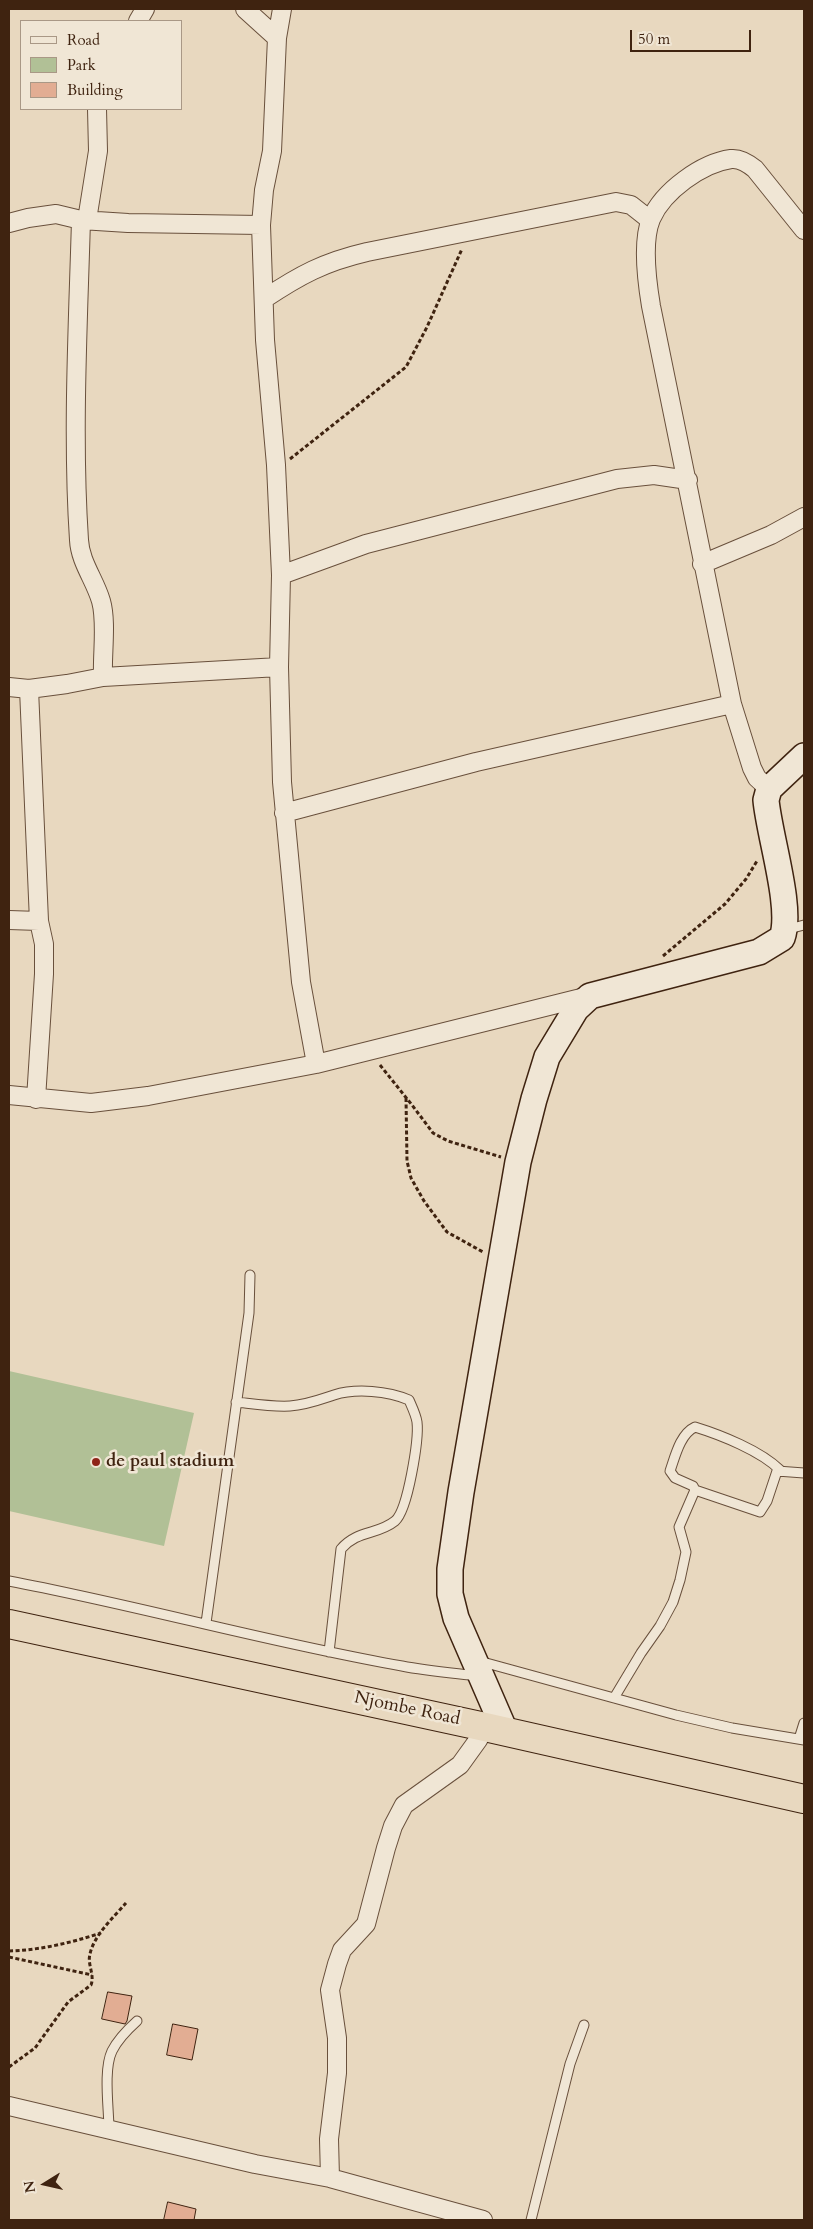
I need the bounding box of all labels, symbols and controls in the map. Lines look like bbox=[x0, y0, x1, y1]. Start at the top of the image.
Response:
legend bbox=[20, 20, 182, 110]
scale bar bbox=[633, 20, 754, 52]
text: 50 m bbox=[638, 29, 670, 49]
text: Road bbox=[67, 30, 100, 50]
text: Park bbox=[67, 55, 96, 75]
text: Building bbox=[67, 80, 123, 100]
place label: de paul stadium bbox=[106, 1451, 234, 1473]
marker: de paul stadium bbox=[90, 1456, 102, 1468]
street label: Njombe Road bbox=[352, 1687, 462, 1731]
north arrow bbox=[20, 2159, 70, 2209]
text: N bbox=[19, 2179, 40, 2194]

